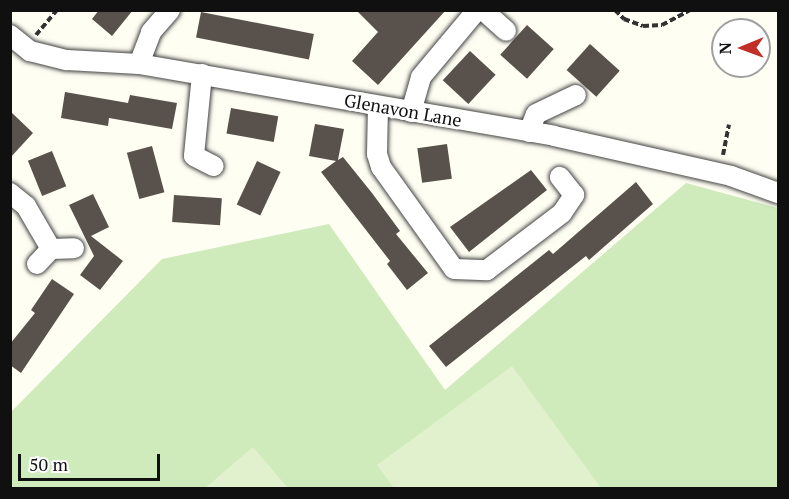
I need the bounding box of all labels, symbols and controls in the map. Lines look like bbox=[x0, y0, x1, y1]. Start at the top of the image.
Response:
north arrow bbox=[711, 18, 771, 78]
text: N bbox=[714, 42, 736, 55]
street label: Glenavon Lane bbox=[342, 89, 464, 131]
scale bar bbox=[21, 442, 164, 480]
text: 50 m bbox=[29, 452, 68, 476]

